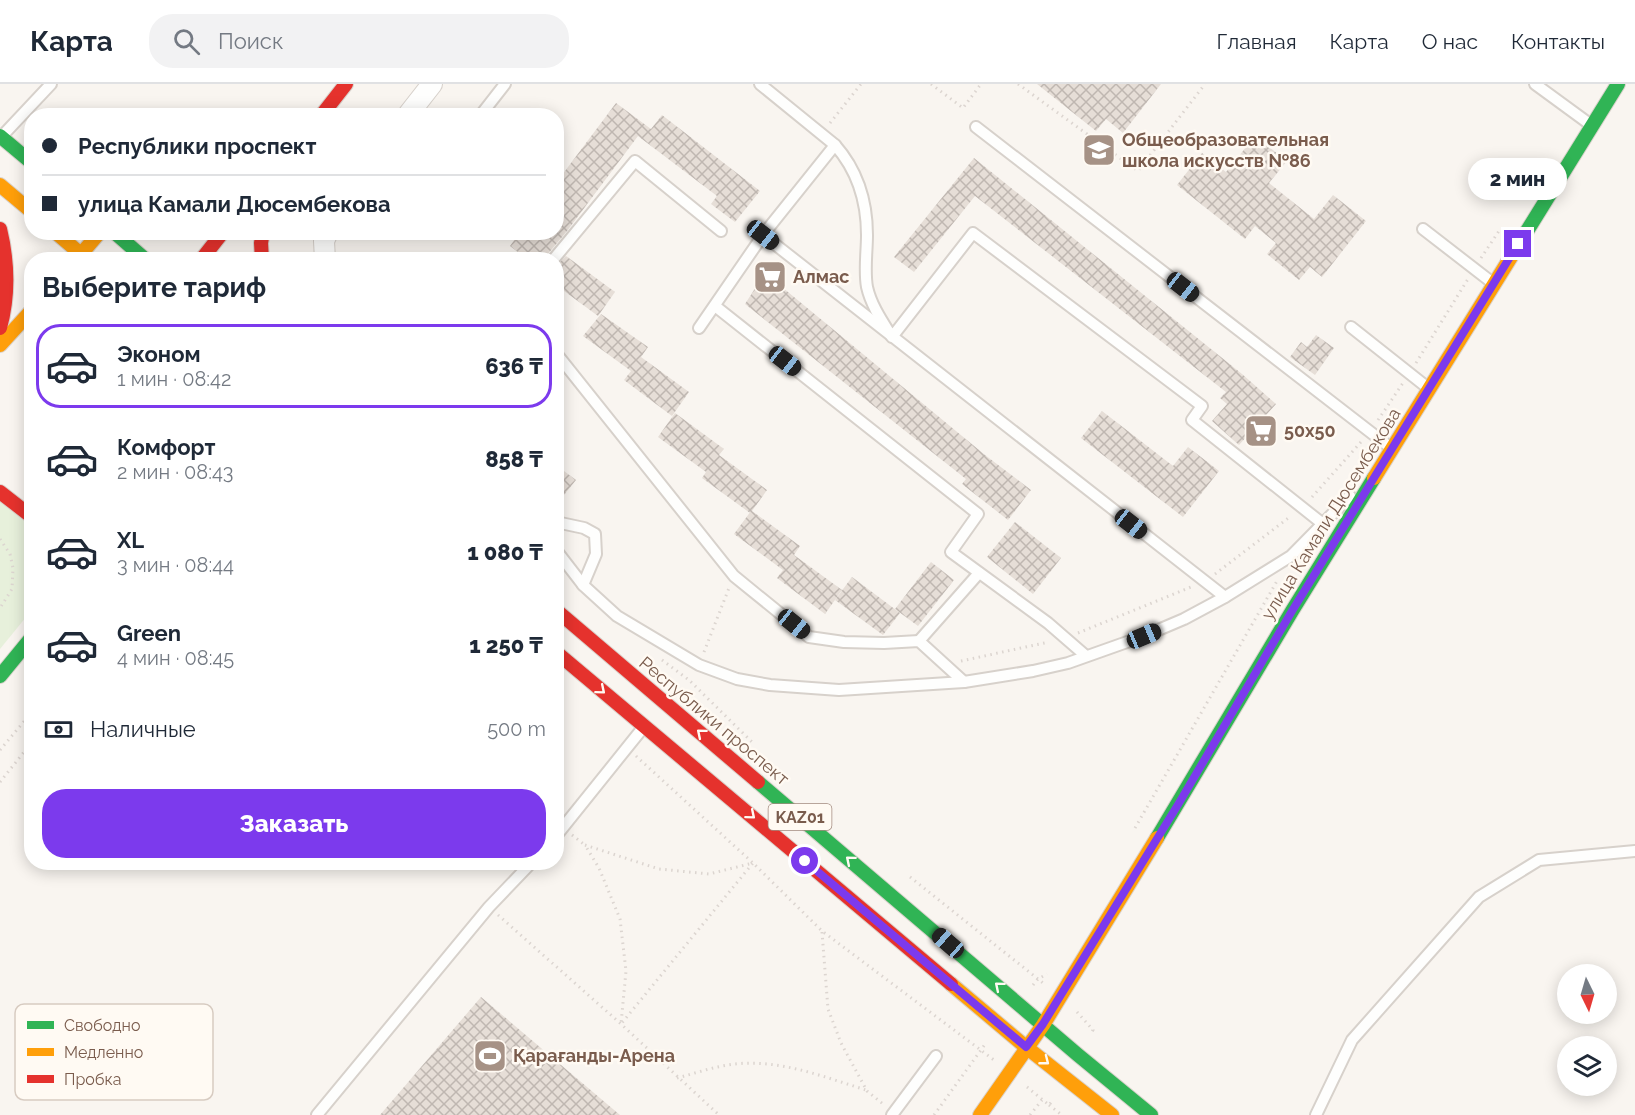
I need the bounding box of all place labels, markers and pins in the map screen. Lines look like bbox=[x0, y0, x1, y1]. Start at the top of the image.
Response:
place label: Общеобразовательная школа искусств №86 bbox=[1122, 129, 1329, 171]
school or university icon: Общеобразовательная школа искусств №86 bbox=[1081, 132, 1117, 168]
supermarket icon: Алмас bbox=[752, 259, 788, 295]
place label: Алмас bbox=[793, 266, 849, 287]
supermarket icon: 50х50 bbox=[1243, 413, 1279, 449]
place label: 50х50 bbox=[1284, 420, 1336, 441]
sports icon: Қарағанды-Арена bbox=[472, 1038, 508, 1074]
place label: Қарағанды-Арена bbox=[513, 1045, 675, 1066]

